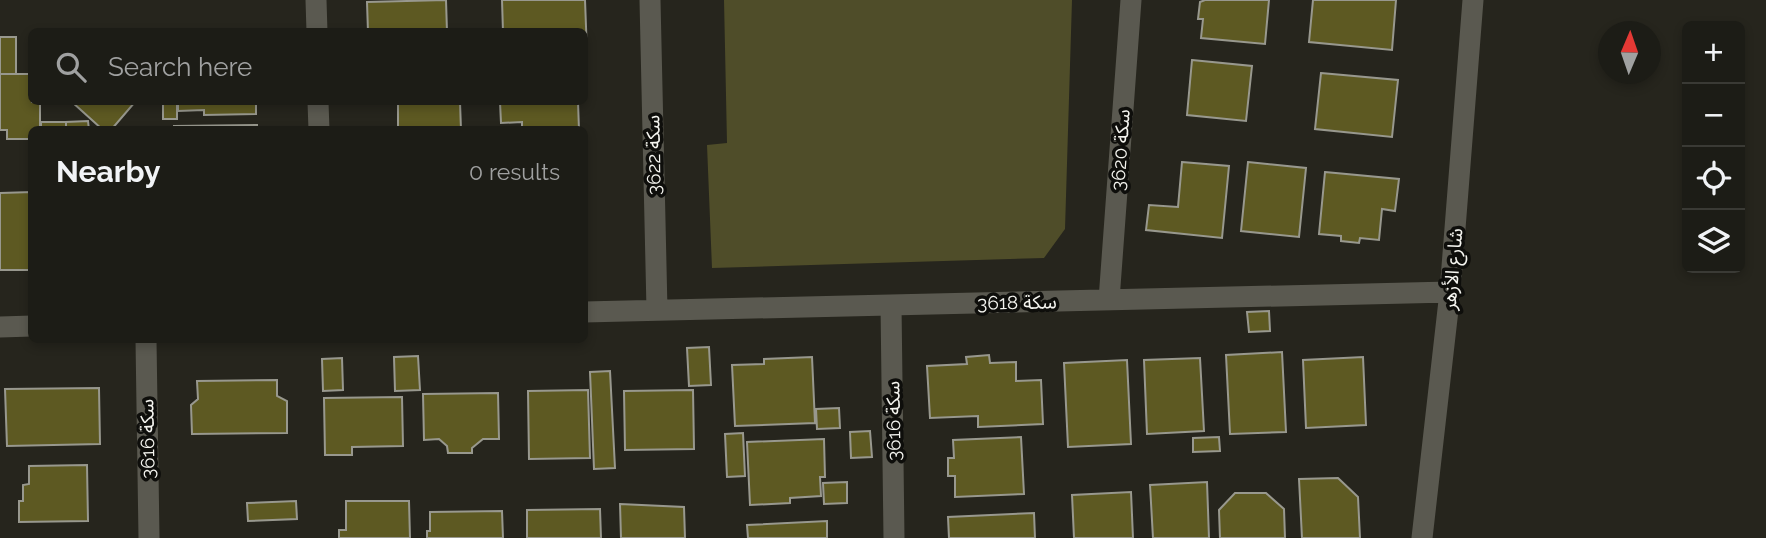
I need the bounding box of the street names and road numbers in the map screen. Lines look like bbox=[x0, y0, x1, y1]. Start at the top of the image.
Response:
street label: سكة 3620 bbox=[1106, 108, 1134, 192]
street label: سكة 3622 bbox=[641, 115, 665, 195]
street label: شارع الأزهر bbox=[1437, 227, 1470, 312]
street label: سكة 3618 bbox=[977, 290, 1057, 314]
street label: سكة 3616 bbox=[881, 381, 905, 461]
street label: سكة 3616 bbox=[135, 399, 159, 479]

